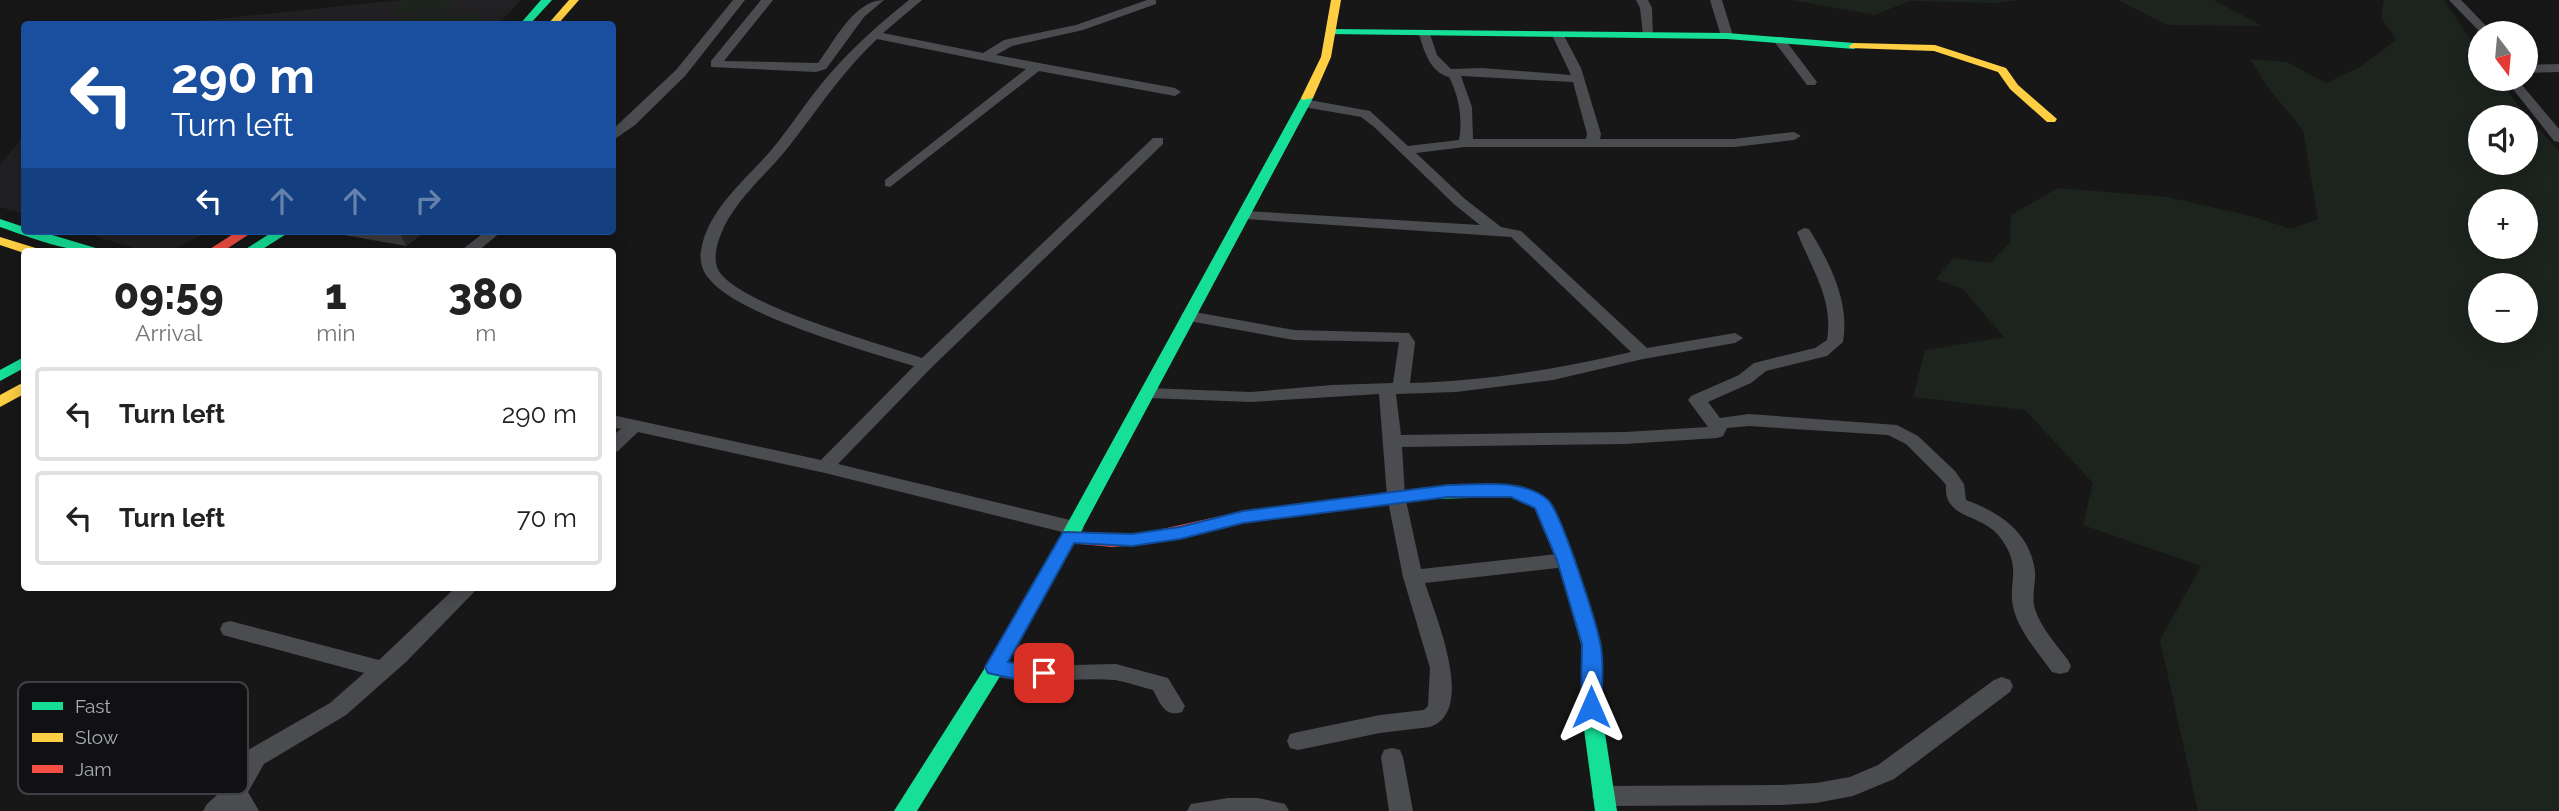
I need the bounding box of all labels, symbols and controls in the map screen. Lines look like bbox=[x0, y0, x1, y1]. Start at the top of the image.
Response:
north arrow bbox=[2468, 21, 2538, 91]
map controls bbox=[2468, 21, 2538, 343]
text: 290 m bbox=[171, 47, 315, 104]
icon: left bbox=[56, 49, 147, 140]
button: sound bbox=[2468, 105, 2538, 175]
text: Turn left bbox=[171, 106, 293, 143]
icon: left bbox=[190, 182, 228, 220]
icon: ahead bbox=[263, 182, 301, 220]
icon: ahead bbox=[336, 182, 374, 220]
icon: right bbox=[409, 182, 447, 220]
button: + bbox=[2468, 189, 2538, 259]
text: 09:59 bbox=[114, 270, 224, 319]
text: 1 bbox=[325, 270, 347, 319]
text: 380 bbox=[448, 270, 523, 319]
button: − bbox=[2468, 273, 2538, 343]
text: Arrival bbox=[135, 319, 202, 346]
text: min bbox=[316, 319, 356, 346]
text: m bbox=[475, 319, 496, 346]
icon: left bbox=[60, 395, 98, 433]
text: Turn left bbox=[119, 399, 225, 429]
text: 290 m bbox=[502, 399, 577, 429]
icon: left bbox=[60, 499, 98, 537]
text: Turn left bbox=[119, 503, 225, 533]
text: 70 m bbox=[517, 503, 577, 533]
pin bbox=[1014, 643, 1074, 703]
icon: arrive bbox=[1025, 654, 1063, 692]
position arrow bbox=[1554, 670, 1628, 744]
legend bbox=[18, 682, 248, 794]
text: Fast bbox=[75, 695, 111, 717]
text: Slow bbox=[75, 726, 119, 748]
text: Jam bbox=[75, 758, 112, 780]

